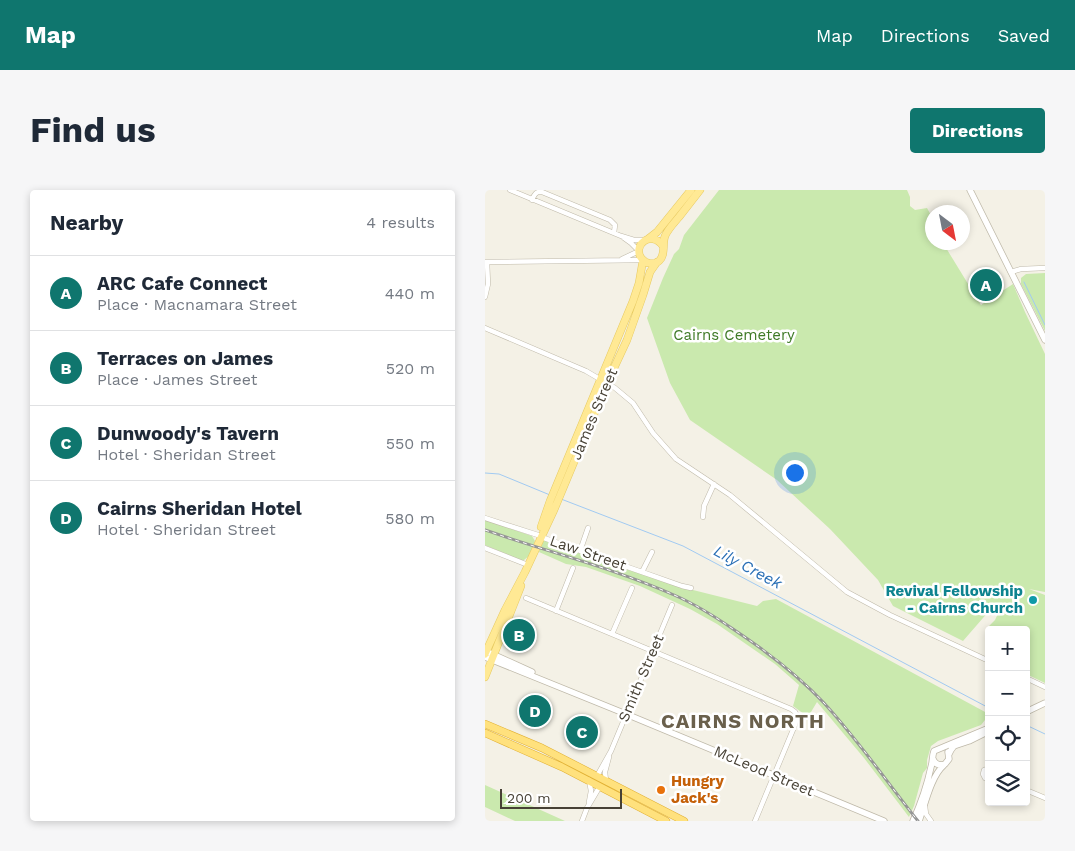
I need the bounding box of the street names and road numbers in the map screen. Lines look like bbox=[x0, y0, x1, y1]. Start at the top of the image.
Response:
street label: James Street bbox=[567, 365, 622, 463]
street label: Law Street bbox=[547, 532, 629, 575]
street label: Smith Street bbox=[614, 631, 668, 725]
street label: McLeod Street bbox=[711, 742, 817, 800]

